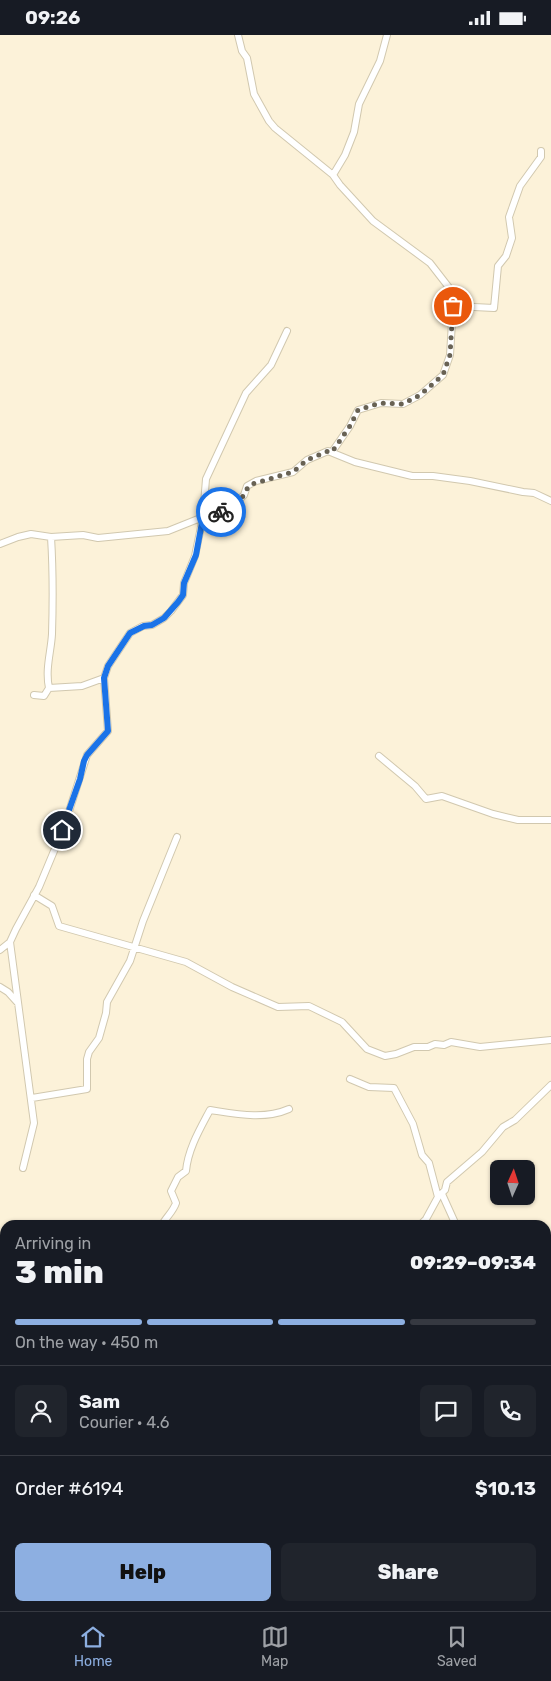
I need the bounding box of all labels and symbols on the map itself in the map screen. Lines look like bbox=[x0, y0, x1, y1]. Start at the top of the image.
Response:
pin bbox=[432, 285, 474, 327]
courier bbox=[196, 487, 246, 537]
pin bbox=[41, 809, 83, 851]
north arrow bbox=[490, 1160, 535, 1205]

